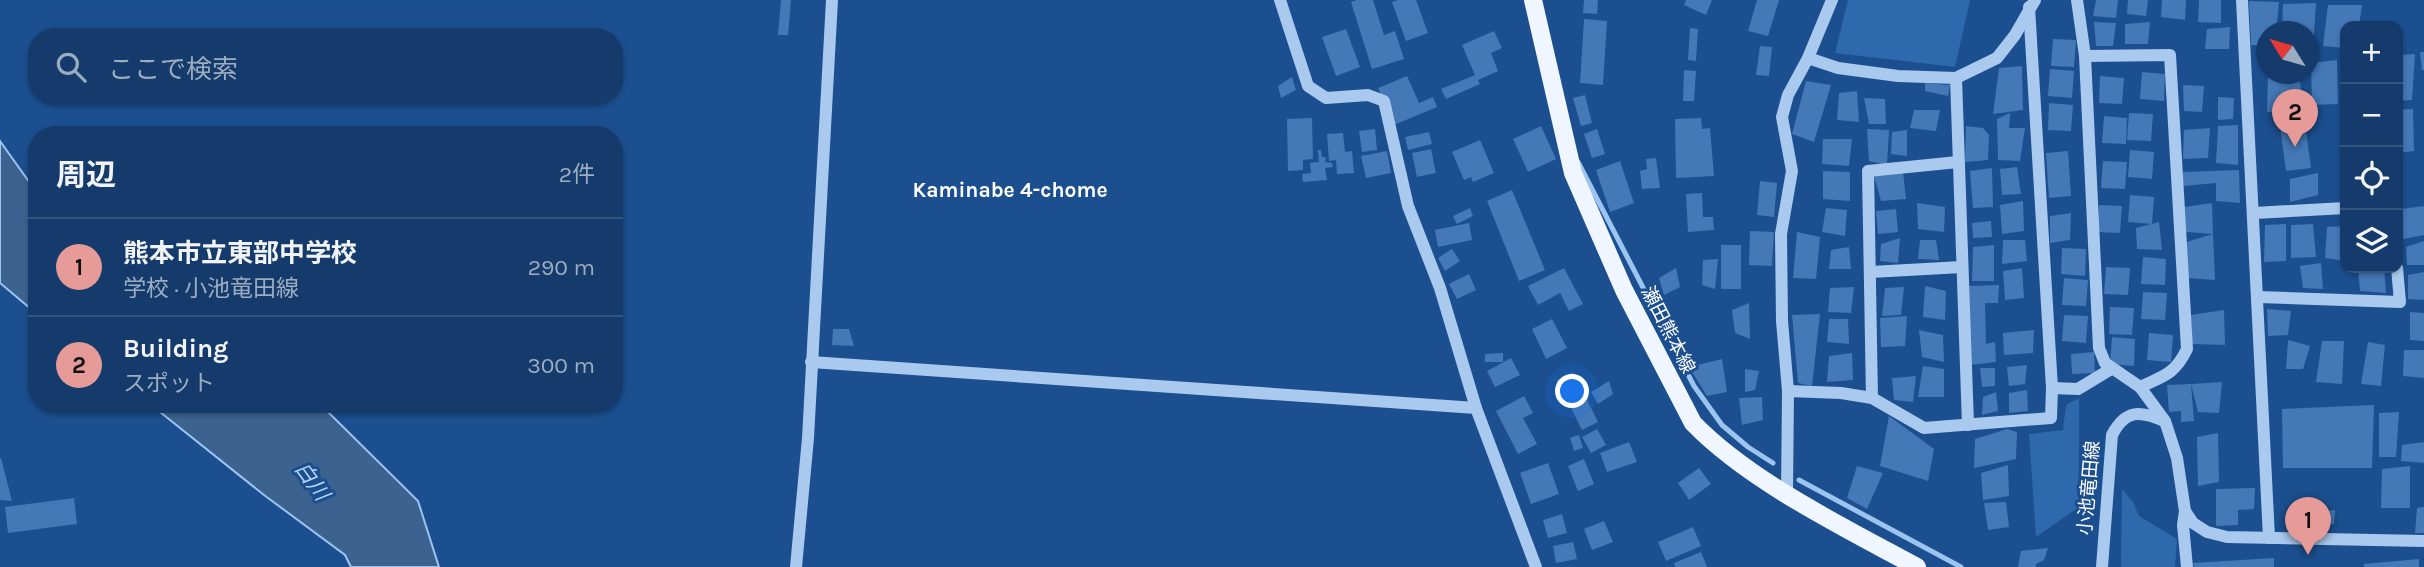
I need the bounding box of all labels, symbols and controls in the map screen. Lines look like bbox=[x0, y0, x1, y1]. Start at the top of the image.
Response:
north arrow bbox=[2256, 21, 2319, 84]
map controls bbox=[2340, 21, 2403, 273]
button: + bbox=[2340, 21, 2403, 84]
search box bbox=[28, 28, 623, 105]
icon: search bbox=[52, 48, 90, 86]
text: ここで検索 bbox=[108, 54, 238, 85]
button: − bbox=[2340, 84, 2403, 147]
pin: 2 bbox=[2272, 89, 2318, 147]
button: locate bbox=[2340, 147, 2403, 210]
text: 周辺 bbox=[56, 157, 116, 193]
text: 2件 bbox=[559, 161, 595, 188]
district label: Kaminabe 4-chome bbox=[912, 178, 1108, 202]
button: layers bbox=[2340, 210, 2403, 273]
text: 熊本市立東部中学校 bbox=[123, 238, 357, 269]
text: 1 bbox=[75, 254, 83, 281]
text: 290 m bbox=[528, 254, 595, 281]
text: 学校 · 小池竜田線 bbox=[123, 275, 299, 302]
street label: 瀬田熊本線 bbox=[1637, 283, 1699, 377]
text: Building bbox=[123, 333, 228, 364]
text: 2 bbox=[72, 352, 86, 379]
text: 300 m bbox=[527, 352, 595, 379]
text: スポット bbox=[123, 370, 215, 397]
your location bbox=[1555, 374, 1589, 408]
street label: 小池竜田線 bbox=[2074, 440, 2104, 536]
water label: 白川 bbox=[290, 457, 335, 507]
pin: 1 bbox=[2285, 497, 2331, 555]

